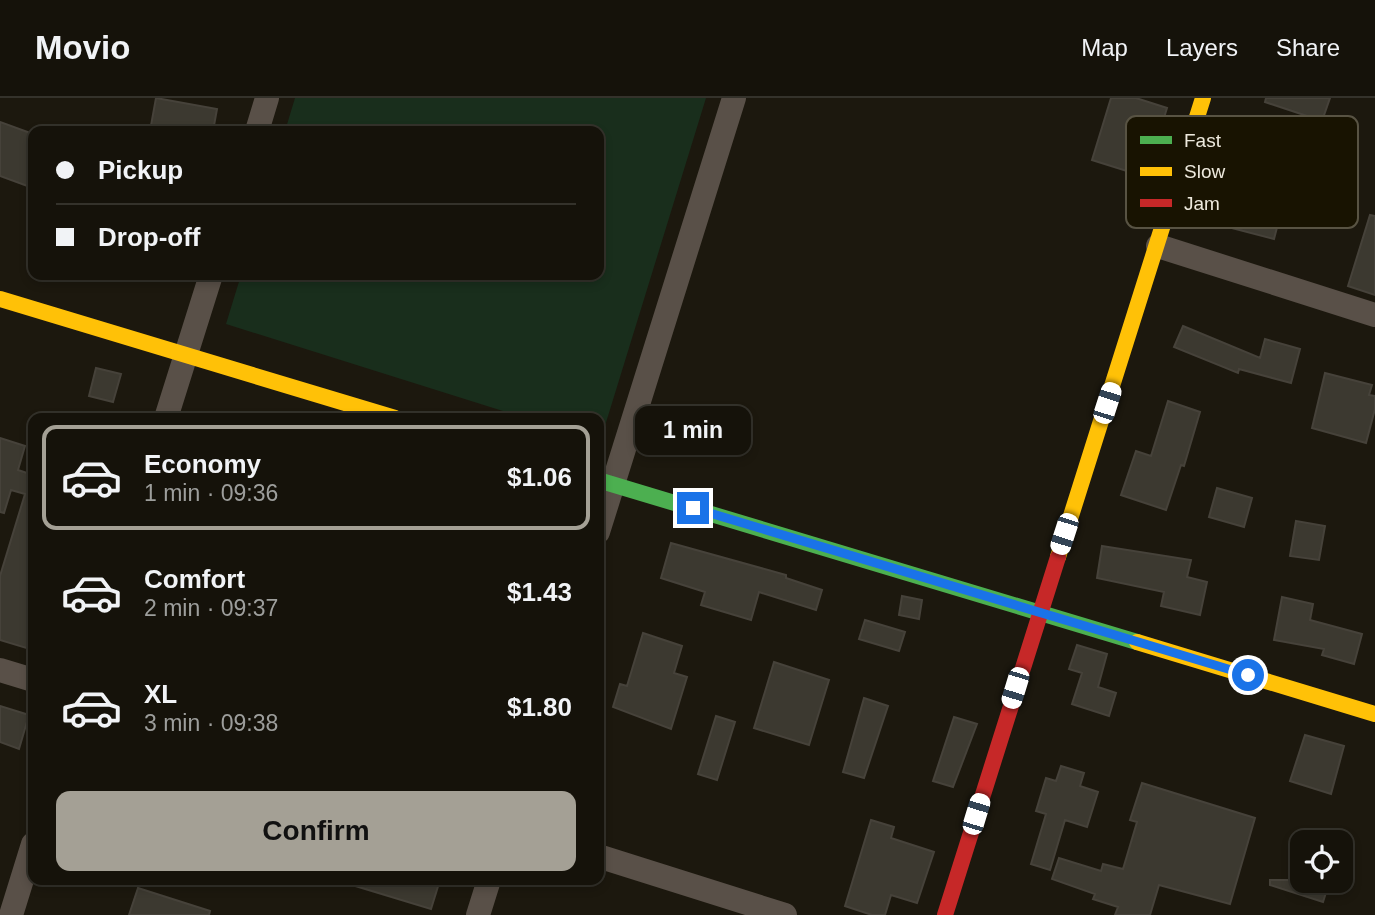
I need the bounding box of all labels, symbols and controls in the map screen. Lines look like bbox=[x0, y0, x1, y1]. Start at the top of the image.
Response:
text: Movio bbox=[35, 29, 130, 66]
text: Map bbox=[1081, 34, 1128, 61]
text: Layers bbox=[1166, 34, 1238, 61]
text: Share bbox=[1276, 34, 1340, 61]
legend bbox=[1126, 116, 1358, 228]
text: Fast bbox=[1184, 130, 1222, 151]
text: Pickup bbox=[98, 155, 183, 185]
text: Slow bbox=[1184, 161, 1225, 182]
text: Jam bbox=[1184, 193, 1220, 214]
text: Drop-off bbox=[98, 222, 201, 252]
car bbox=[1091, 380, 1124, 426]
callout: 1 min bbox=[635, 406, 751, 456]
text: 1 min bbox=[663, 417, 723, 443]
icon: car bbox=[60, 446, 123, 509]
text: Economy bbox=[144, 449, 261, 479]
text: $1.06 bbox=[507, 462, 572, 492]
text: 1 min · 09:36 bbox=[144, 480, 278, 506]
route end bbox=[677, 492, 709, 524]
car bbox=[1048, 511, 1081, 557]
icon: car bbox=[60, 561, 123, 624]
text: Comfort bbox=[144, 564, 245, 594]
text: $1.43 bbox=[507, 577, 572, 607]
text: 2 min · 09:37 bbox=[144, 595, 278, 621]
route start bbox=[1232, 659, 1264, 691]
car bbox=[999, 665, 1032, 711]
icon: car bbox=[60, 676, 123, 739]
text: XL bbox=[144, 679, 177, 709]
text: $1.80 bbox=[507, 692, 572, 722]
text: 3 min · 09:38 bbox=[144, 710, 278, 736]
button: Confirm bbox=[56, 791, 576, 871]
car bbox=[960, 791, 993, 837]
map controls bbox=[1290, 830, 1353, 893]
button: locate bbox=[1290, 830, 1353, 893]

